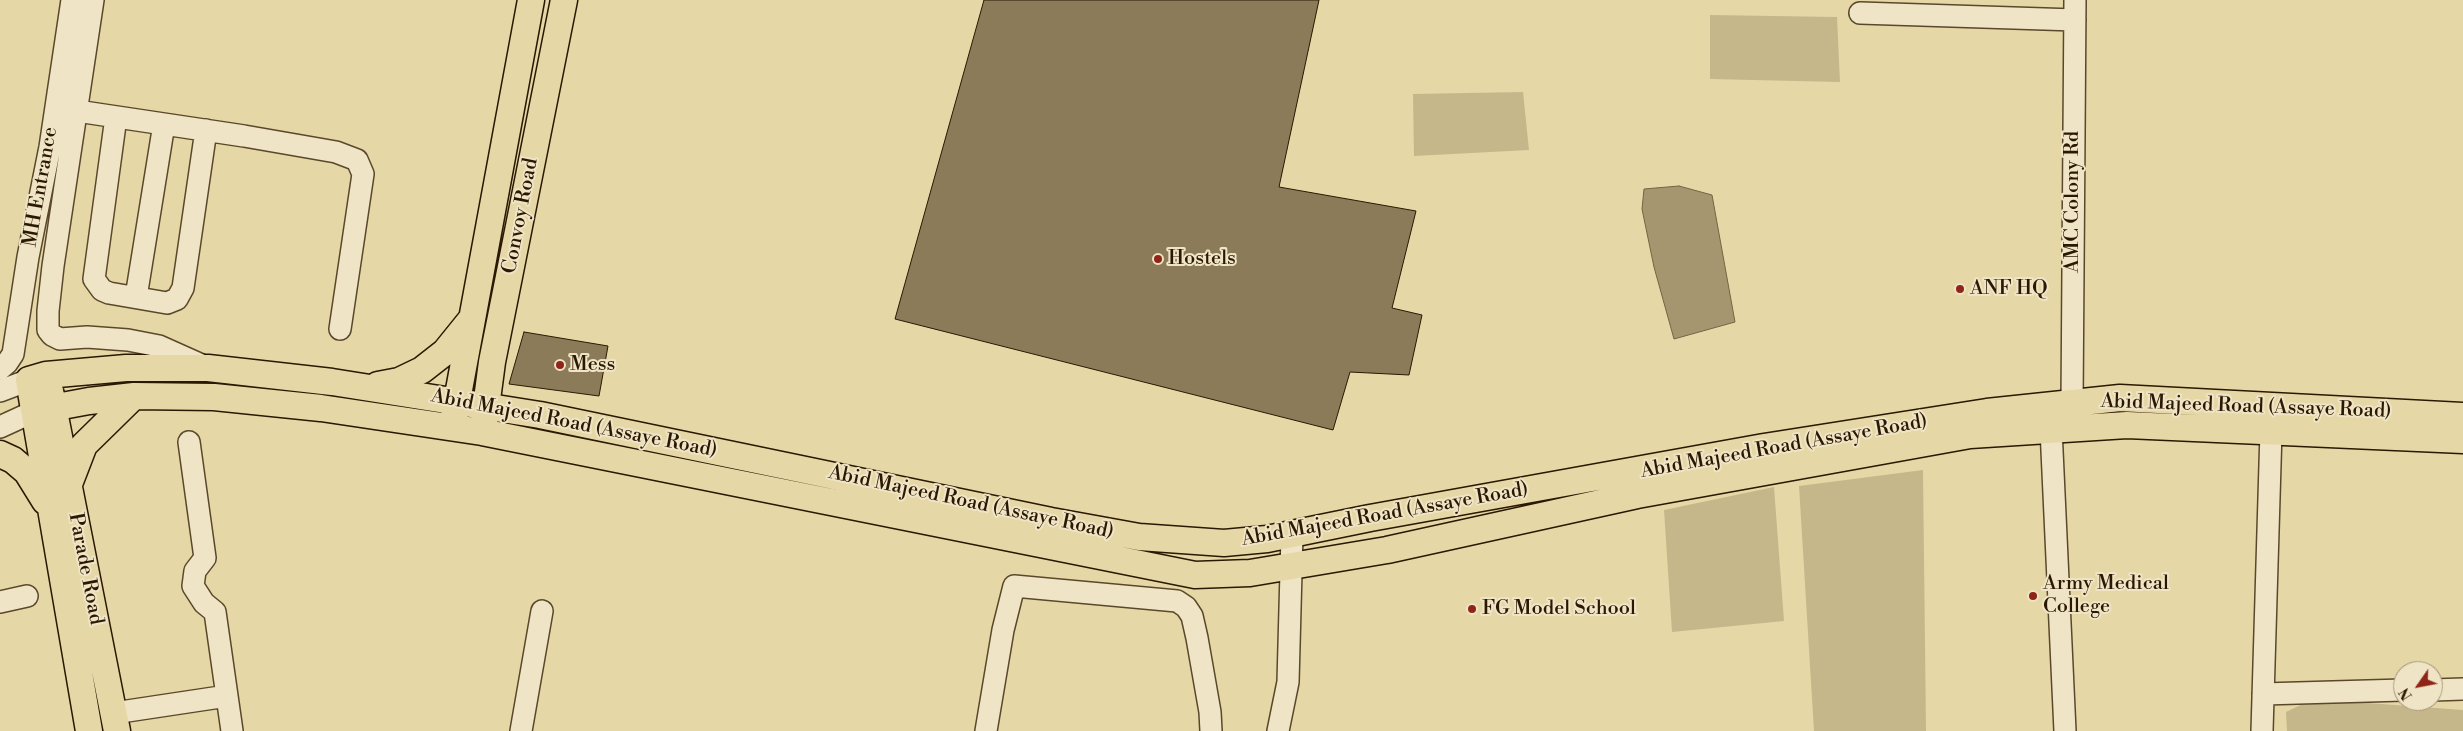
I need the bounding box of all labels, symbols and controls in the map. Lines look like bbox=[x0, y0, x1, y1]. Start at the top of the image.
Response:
street label: MH Entrance bbox=[19, 125, 63, 249]
street label: AMC Colony Rd bbox=[2061, 131, 2085, 273]
street label: Convoy Road bbox=[498, 156, 544, 276]
place label: Hostels bbox=[1168, 247, 1236, 271]
marker: Hostels bbox=[1152, 253, 1164, 265]
place label: ANF HQ bbox=[1970, 277, 2048, 301]
marker: ANF HQ bbox=[1954, 283, 1966, 295]
place label: Mess bbox=[570, 353, 615, 377]
marker: Mess bbox=[554, 359, 566, 371]
street label: Abid Majeed Road (Assaye Road) bbox=[429, 384, 719, 464]
street label: Abid Majeed Road (Assaye Road) bbox=[2100, 390, 2392, 424]
street label: Abid Majeed Road (Assaye Road) bbox=[1639, 410, 1929, 484]
street label: Abid Majeed Road (Assaye Road) bbox=[826, 461, 1116, 545]
street label: Abid Majeed Road (Assaye Road) bbox=[1240, 478, 1530, 552]
street label: Parade Road bbox=[62, 511, 108, 627]
place label: Army Medical College bbox=[2043, 572, 2169, 619]
marker: Army Medical College bbox=[2027, 590, 2039, 602]
place label: FG Model School bbox=[1482, 597, 1636, 621]
marker: FG Model School bbox=[1466, 603, 1478, 615]
north arrow bbox=[2393, 661, 2443, 711]
text: N bbox=[2396, 684, 2417, 703]

